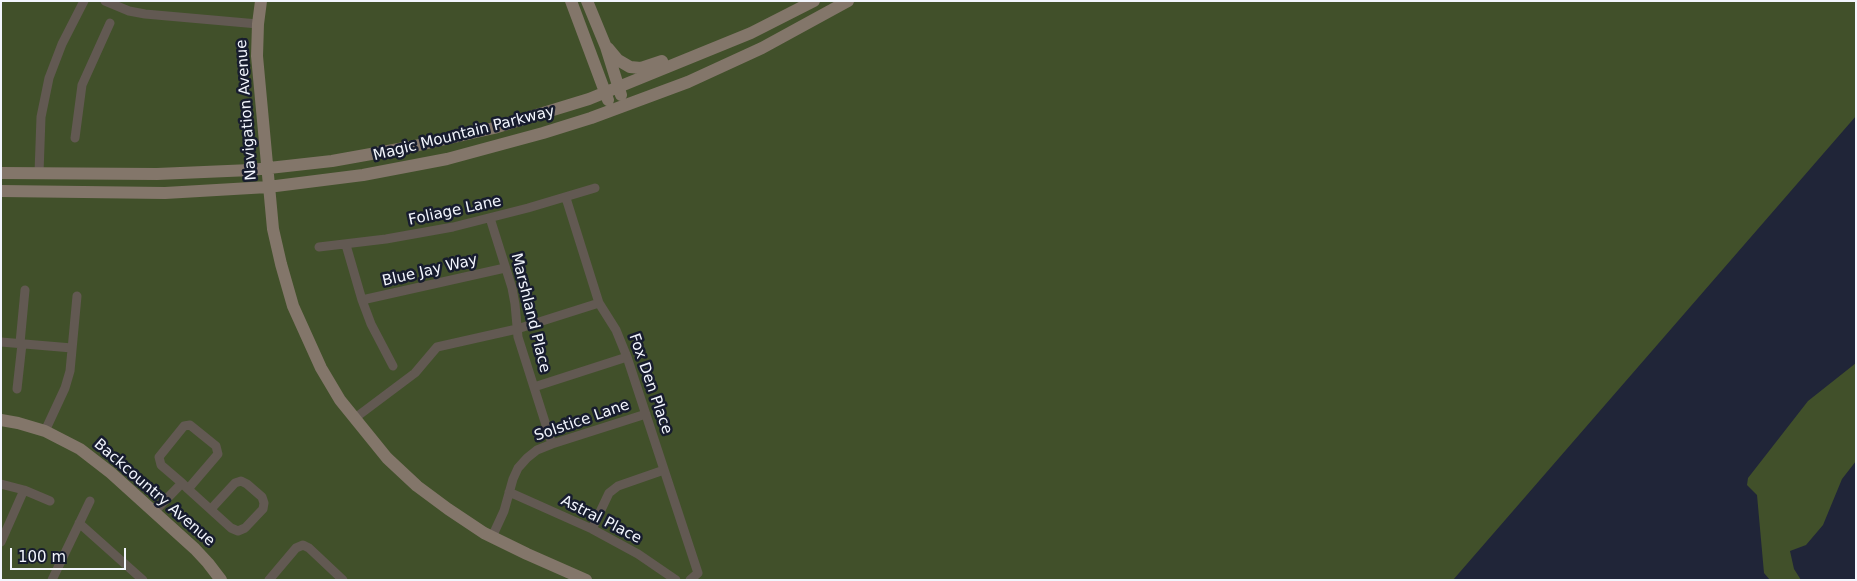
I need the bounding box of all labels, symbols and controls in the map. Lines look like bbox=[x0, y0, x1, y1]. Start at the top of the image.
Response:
street label: Navigation Avenue bbox=[233, 39, 261, 181]
street label: Magic Mountain Parkway bbox=[371, 103, 557, 165]
street label: Foliage Lane bbox=[407, 192, 503, 230]
street label: Blue Jay Way bbox=[381, 251, 479, 291]
street label: Marshland Place bbox=[506, 251, 554, 375]
street label: Fox Den Place bbox=[624, 331, 676, 437]
street label: Solstice Lane bbox=[532, 396, 632, 446]
street label: Backcountry Avenue bbox=[90, 436, 218, 550]
street label: Astral Place bbox=[558, 492, 644, 548]
scale bar bbox=[12, 538, 129, 570]
text: 100 m bbox=[18, 548, 66, 566]

